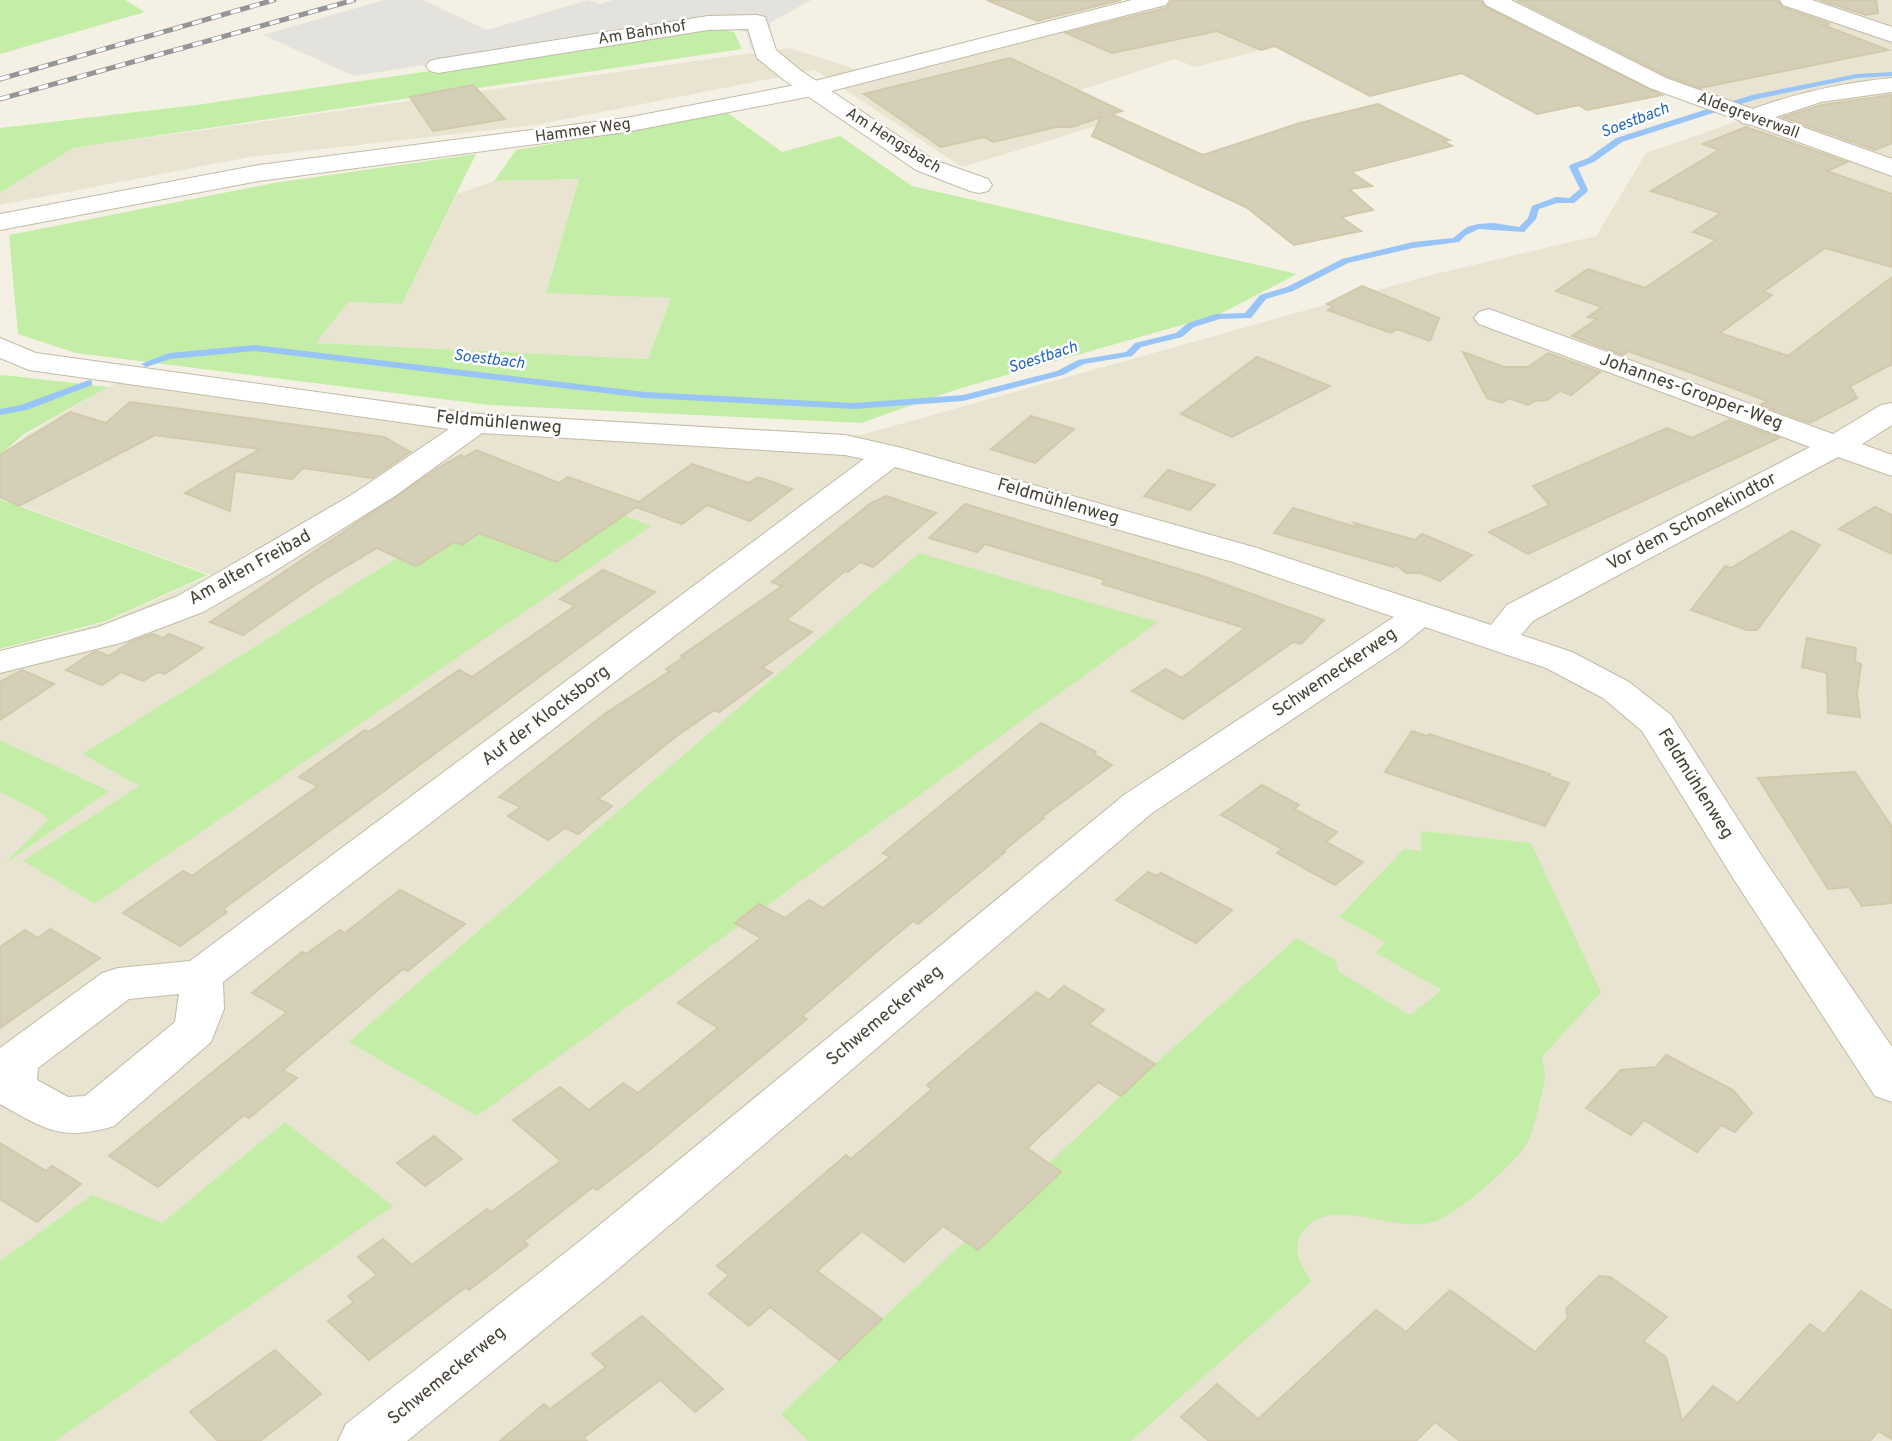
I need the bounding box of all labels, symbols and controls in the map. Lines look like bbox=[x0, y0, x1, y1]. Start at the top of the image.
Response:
street label: Am Bahnhof bbox=[597, 16, 688, 50]
street label: Aldegreverwall bbox=[1694, 88, 1802, 144]
water label: Soestbach bbox=[1598, 99, 1672, 143]
street label: Am Hengsbach bbox=[842, 104, 944, 178]
street label: Hammer Weg bbox=[534, 114, 632, 148]
water label: Soestbach bbox=[1006, 337, 1080, 379]
water label: Soestbach bbox=[452, 346, 526, 374]
street label: Johannes-Gropper-Weg bbox=[1596, 348, 1786, 436]
street label: Feldmühlenweg bbox=[435, 406, 563, 440]
street label: Vor dem Schonekindtor bbox=[1603, 468, 1781, 576]
street label: Feldmühlenweg bbox=[994, 474, 1122, 530]
street label: Am alten Freibad bbox=[185, 525, 315, 611]
street label: Schwemeckerweg bbox=[1268, 623, 1402, 723]
street label: Auf der Klocksborg bbox=[477, 660, 615, 772]
street label: Feldmühlenweg bbox=[1652, 724, 1738, 844]
street label: Schwemeckerweg bbox=[822, 961, 948, 1071]
street label: Schwemeckerweg bbox=[383, 1321, 511, 1431]

